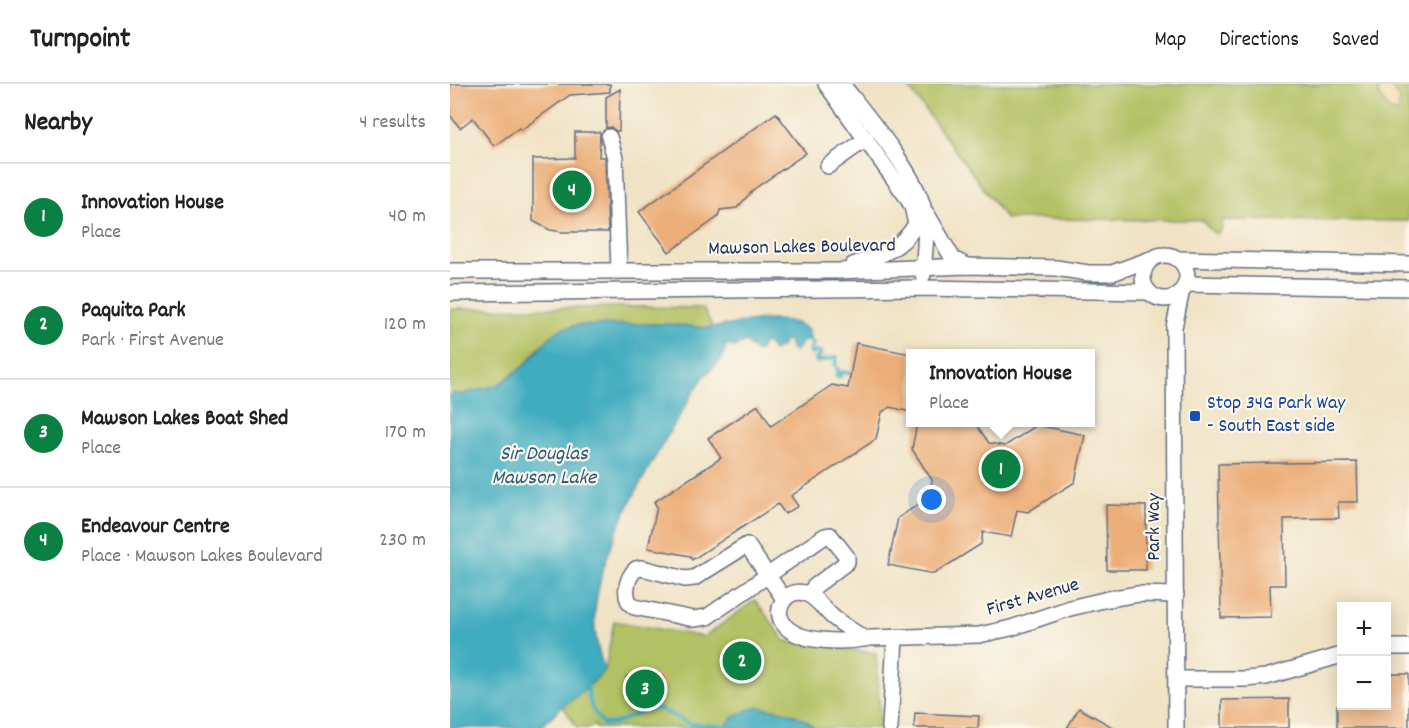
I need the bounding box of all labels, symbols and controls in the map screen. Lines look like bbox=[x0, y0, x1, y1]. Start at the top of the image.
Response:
text: Turnpoint bbox=[30, 21, 130, 61]
text: Map bbox=[1155, 26, 1186, 56]
text: Directions bbox=[1219, 26, 1299, 56]
text: Saved bbox=[1332, 26, 1379, 56]
text: Nearby bbox=[24, 105, 92, 142]
text: 4 results bbox=[359, 109, 426, 137]
pin: 4 bbox=[552, 168, 592, 212]
text: Innovation House bbox=[81, 188, 224, 219]
text: 1 bbox=[41, 203, 46, 231]
text: 40 m bbox=[388, 203, 426, 231]
text: Place bbox=[81, 219, 121, 247]
street label: Mawson Lakes Boulevard bbox=[708, 232, 896, 264]
text: Paquita Park bbox=[81, 296, 186, 327]
text: 2 bbox=[39, 311, 48, 339]
text: 120 m bbox=[384, 311, 426, 339]
text: Park · First Avenue bbox=[81, 327, 224, 355]
popup bbox=[906, 349, 1095, 427]
text: Innovation House bbox=[929, 359, 1072, 390]
text: Place bbox=[929, 390, 969, 418]
place label: Stop 34G Park Way - South East side bbox=[1207, 390, 1346, 441]
text: Mawson Lakes Boat Shed bbox=[81, 404, 288, 435]
marker: Stop 34G Park Way - South East side bbox=[1188, 409, 1202, 423]
text: 3 bbox=[39, 419, 48, 447]
text: 170 m bbox=[385, 419, 426, 447]
text: Place bbox=[81, 435, 121, 463]
water label: Sir Douglas Mawson Lake bbox=[492, 440, 598, 494]
pin: 1 bbox=[982, 446, 1020, 492]
your location bbox=[917, 485, 946, 514]
street label: Park Way bbox=[1141, 492, 1169, 561]
text: Endeavour Centre bbox=[81, 512, 230, 543]
text: 4 bbox=[39, 527, 48, 555]
text: 230 m bbox=[379, 527, 426, 555]
text: Place · Mawson Lakes Boulevard bbox=[81, 543, 323, 571]
street label: First Avenue bbox=[983, 571, 1083, 625]
map controls bbox=[1337, 602, 1391, 710]
button: + bbox=[1337, 602, 1391, 656]
pin: 2 bbox=[722, 638, 762, 684]
button: − bbox=[1337, 656, 1391, 710]
pin: 3 bbox=[626, 666, 664, 712]

